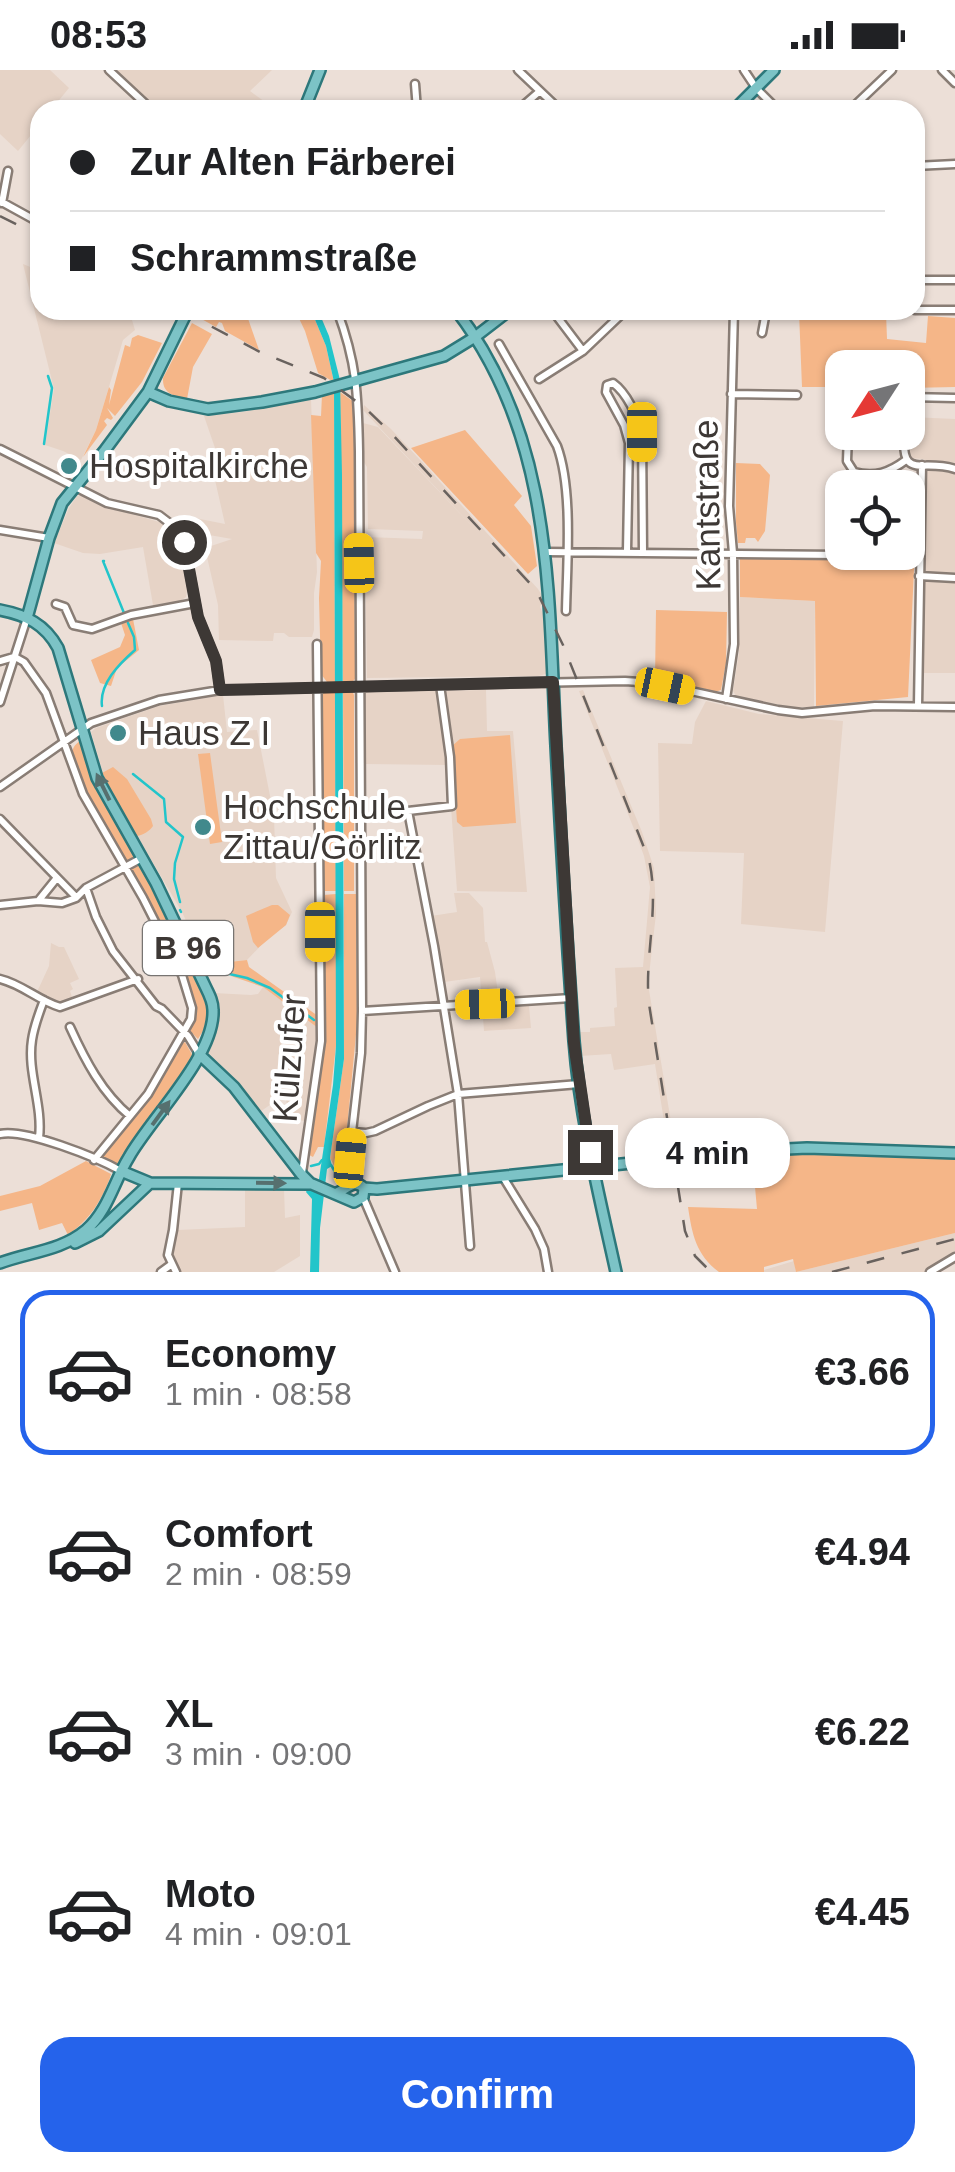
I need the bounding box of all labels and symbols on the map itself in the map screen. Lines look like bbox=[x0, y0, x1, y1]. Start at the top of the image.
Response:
north arrow bbox=[825, 350, 925, 450]
car bbox=[627, 402, 657, 462]
street label: Kantstraße bbox=[686, 419, 727, 591]
place label: Hospitalkirche bbox=[89, 446, 309, 485]
marker: Hospitalkirche bbox=[58, 455, 80, 477]
route start bbox=[162, 520, 207, 565]
car bbox=[343, 533, 375, 593]
car bbox=[633, 665, 697, 707]
place label: Haus Z I bbox=[138, 713, 270, 752]
marker: Haus Z I bbox=[107, 722, 129, 744]
one-way arrow bbox=[94, 772, 111, 801]
place label: Hochschule Zittau/Görlitz bbox=[223, 787, 421, 866]
marker: Hochschule Zittau/Görlitz bbox=[192, 816, 214, 838]
car bbox=[305, 902, 335, 962]
road number: B 96 bbox=[143, 921, 233, 975]
car bbox=[454, 988, 516, 1020]
street label: Külzufer bbox=[265, 992, 312, 1123]
one-way arrow bbox=[151, 1100, 170, 1126]
callout: 4 min bbox=[625, 1117, 790, 1187]
car bbox=[332, 1127, 368, 1189]
route end bbox=[568, 1130, 613, 1175]
one-way arrow bbox=[255, 1175, 287, 1191]

